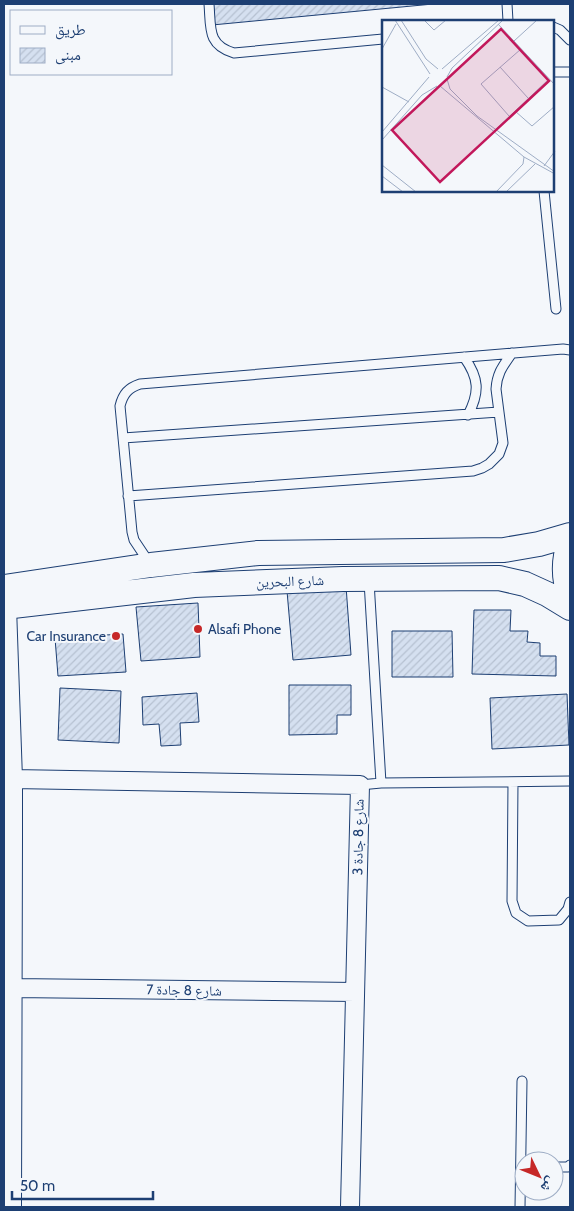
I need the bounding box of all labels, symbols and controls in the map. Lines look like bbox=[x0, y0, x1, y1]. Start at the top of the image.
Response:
legend bbox=[10, 10, 172, 75]
inset map bbox=[382, 20, 554, 192]
text: طريق bbox=[55, 21, 86, 40]
text: مبنى bbox=[55, 46, 81, 65]
street label: شارع البحرين bbox=[256, 571, 324, 592]
place label: Alsafi Phone bbox=[208, 620, 281, 638]
marker: Alsafi Phone bbox=[192, 623, 204, 635]
place label: Car Insurance bbox=[26, 627, 106, 645]
marker: Car Insurance bbox=[110, 630, 122, 642]
street label: شارع 8 جادة 3 bbox=[348, 799, 369, 875]
street label: شارع 8 جادة 7 bbox=[146, 980, 222, 1001]
north arrow bbox=[514, 1151, 564, 1201]
scale bar bbox=[12, 1168, 154, 1200]
text: ش bbox=[537, 1173, 560, 1197]
text: 50 m bbox=[20, 1177, 55, 1195]

